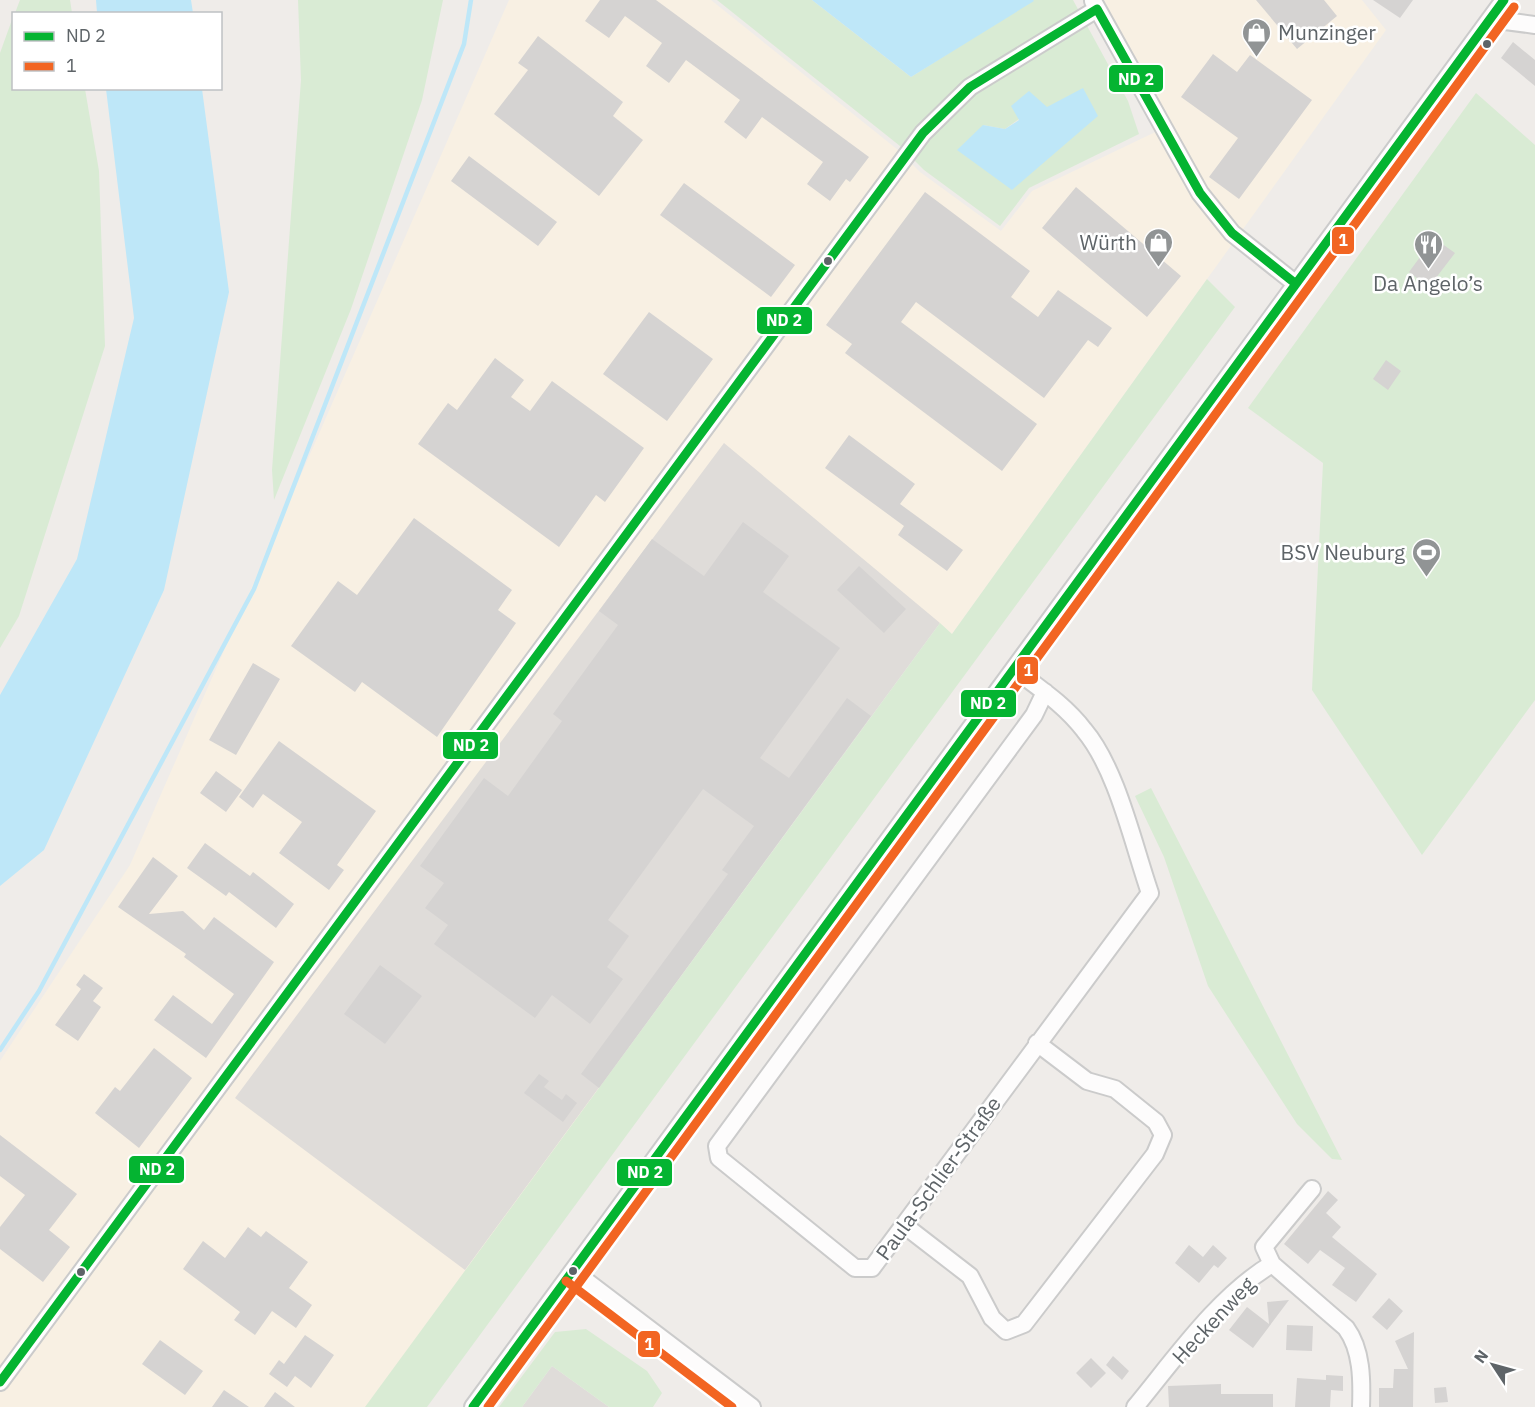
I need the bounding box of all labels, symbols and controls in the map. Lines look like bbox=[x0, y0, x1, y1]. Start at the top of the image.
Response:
legend bbox=[12, 12, 222, 90]
shop icon: Munzinger bbox=[1241, 16, 1273, 58]
place label: Munzinger bbox=[1278, 18, 1376, 46]
text: ND 2 bbox=[66, 24, 106, 47]
unlabelled marker bbox=[1481, 38, 1493, 50]
text: 1 bbox=[66, 54, 77, 77]
line badge: ND 2 bbox=[1108, 64, 1164, 93]
text: ND 2 bbox=[1118, 69, 1154, 89]
shop icon: Würth bbox=[1142, 226, 1174, 268]
line badge: 1 bbox=[1331, 226, 1355, 255]
place label: Würth bbox=[1079, 228, 1137, 256]
restaurant icon: Da Angelo’s bbox=[1412, 228, 1444, 270]
text: 1 bbox=[1338, 230, 1348, 250]
unlabelled marker bbox=[822, 255, 834, 267]
place label: Da Angelo’s bbox=[1373, 269, 1483, 297]
line badge: ND 2 bbox=[756, 306, 813, 335]
text: ND 2 bbox=[766, 310, 802, 330]
sports icon: BSV Neuburg bbox=[1410, 536, 1442, 578]
place label: BSV Neuburg bbox=[1281, 538, 1405, 566]
line badge: 1 bbox=[1016, 656, 1039, 685]
text: 1 bbox=[1023, 660, 1033, 680]
line badge: ND 2 bbox=[960, 689, 1017, 718]
text: ND 2 bbox=[970, 693, 1006, 713]
line badge: ND 2 bbox=[442, 731, 499, 760]
text: ND 2 bbox=[453, 735, 489, 755]
street label: Paula-Schlier-Straße bbox=[869, 1090, 1007, 1266]
line badge: ND 2 bbox=[128, 1155, 185, 1184]
line badge: ND 2 bbox=[616, 1158, 673, 1187]
text: ND 2 bbox=[139, 1159, 175, 1179]
text: ND 2 bbox=[627, 1162, 663, 1182]
unlabelled marker bbox=[567, 1265, 579, 1277]
unlabelled marker bbox=[75, 1266, 87, 1278]
street label: Heckenweg bbox=[1165, 1270, 1261, 1370]
line badge: 1 bbox=[637, 1330, 661, 1358]
text: 1 bbox=[644, 1334, 654, 1354]
north arrow bbox=[1463, 1335, 1523, 1395]
text: N bbox=[1469, 1346, 1492, 1367]

